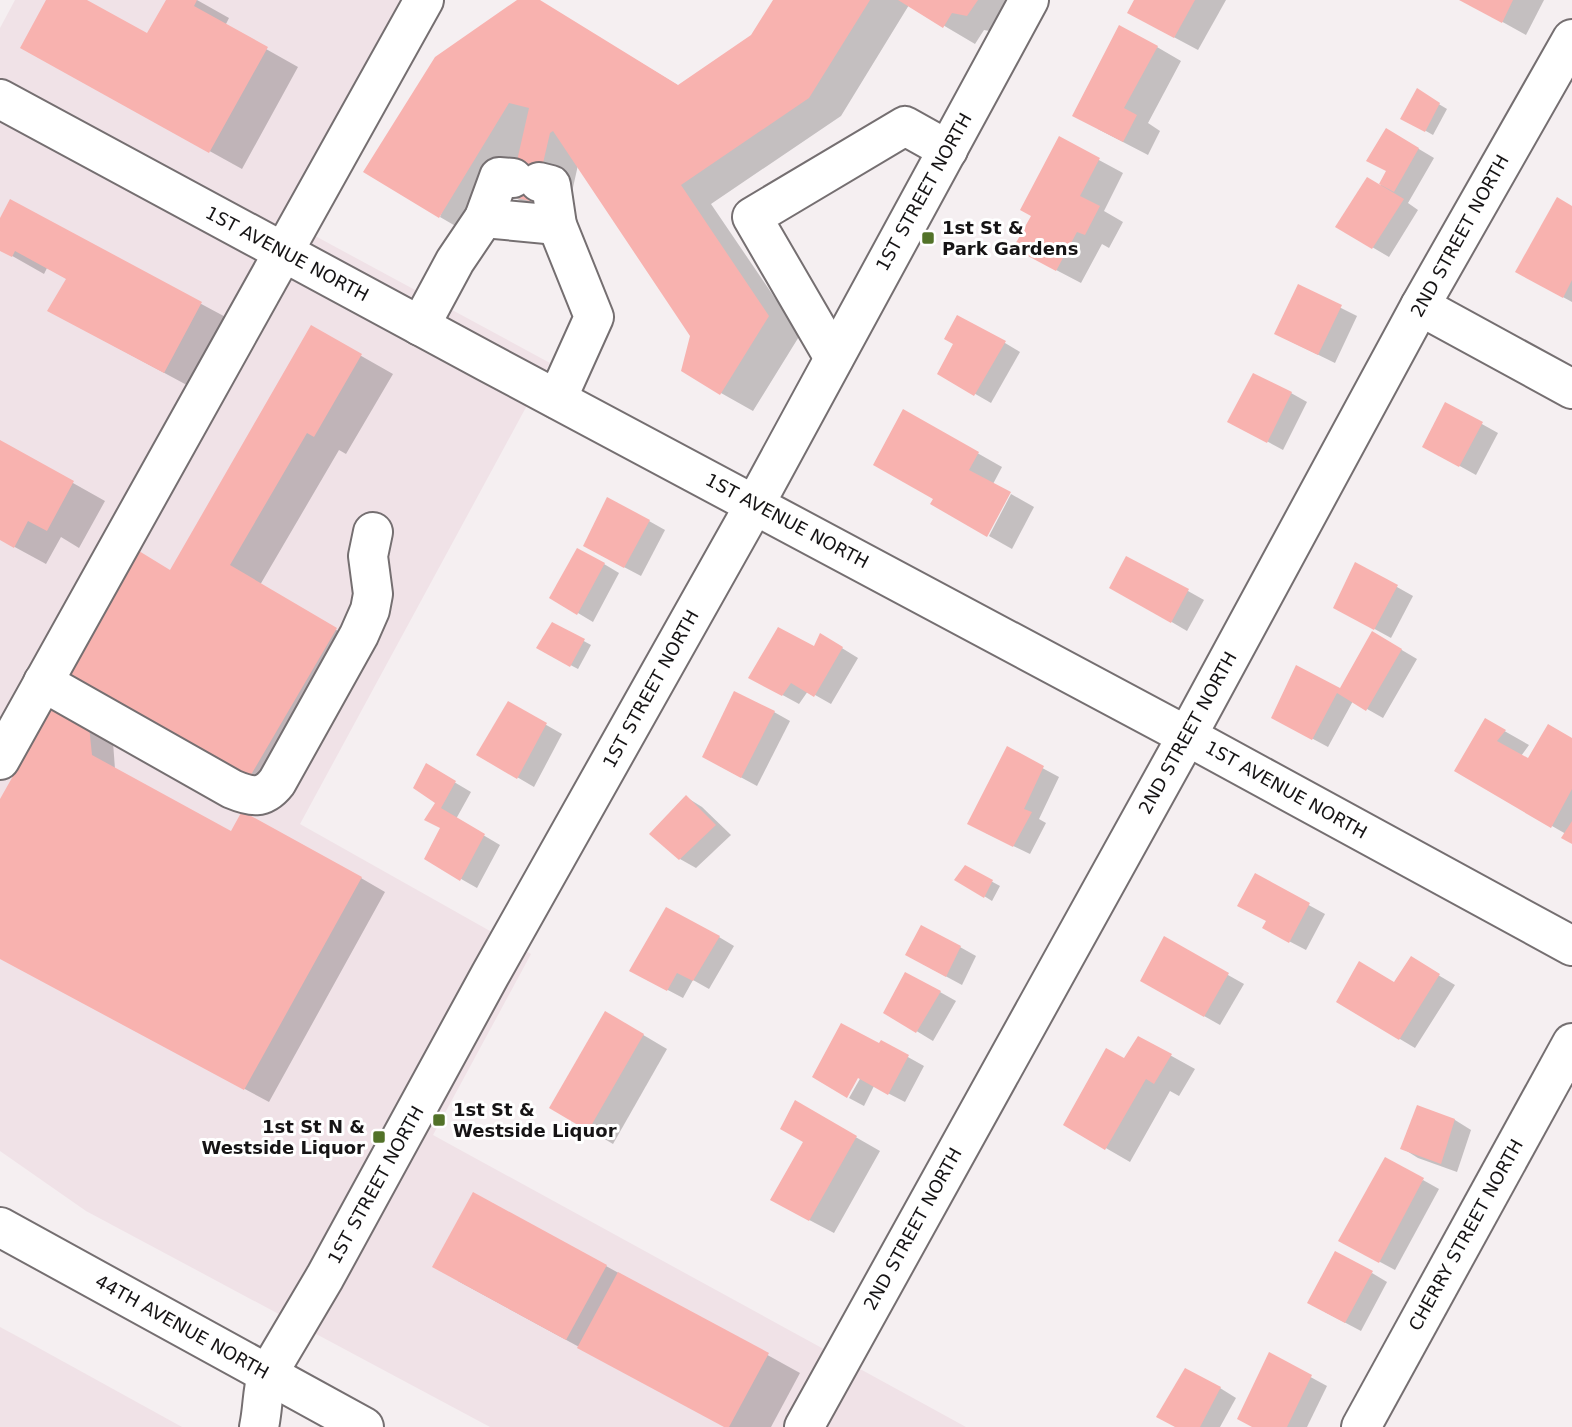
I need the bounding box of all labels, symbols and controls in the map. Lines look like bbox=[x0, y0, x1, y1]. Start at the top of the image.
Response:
street label: 1ST STREET NORTH bbox=[871, 109, 976, 274]
street label: 2ND STREET NORTH bbox=[1406, 151, 1513, 321]
street label: 1ST AVENUE NORTH bbox=[202, 202, 372, 305]
place label: 1st St & Park Gardens bbox=[942, 217, 1078, 259]
marker: 1st St & Park Gardens bbox=[920, 230, 936, 246]
street label: 1ST AVENUE NORTH bbox=[702, 469, 872, 572]
street label: 1ST STREET NORTH bbox=[598, 606, 703, 771]
street label: 2ND STREET NORTH bbox=[1134, 648, 1241, 818]
street label: 1ST AVENUE NORTH bbox=[1202, 736, 1371, 843]
place label: 1st St & Westside Liquor bbox=[453, 1099, 617, 1141]
street label: 1ST STREET NORTH bbox=[323, 1102, 428, 1267]
marker: 1st St & Westside Liquor bbox=[431, 1112, 447, 1128]
place label: 1st St N & Westside Liquor bbox=[201, 1116, 365, 1158]
marker: 1st St N & Westside Liquor bbox=[371, 1129, 387, 1145]
street label: CHERRY STREET NORTH bbox=[1404, 1135, 1527, 1334]
street label: 2ND STREET NORTH bbox=[859, 1144, 966, 1314]
street label: 44TH AVENUE NORTH bbox=[92, 1270, 273, 1383]

